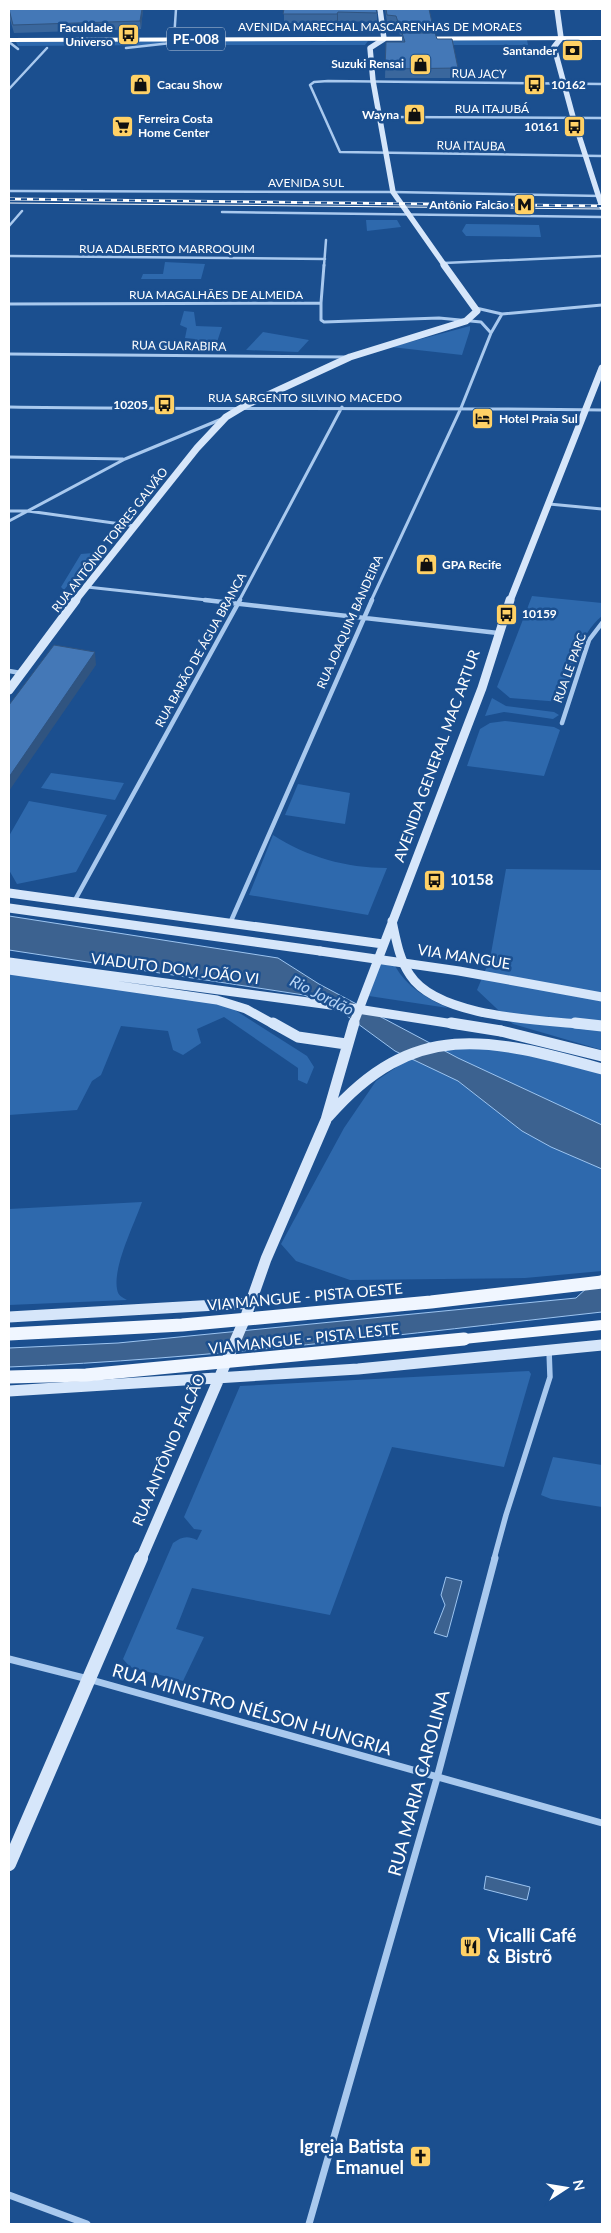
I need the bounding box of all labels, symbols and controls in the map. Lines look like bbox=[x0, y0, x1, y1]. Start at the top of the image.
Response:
street label: AVENIDA MARECHAL MASCARENHAS DE MORAES bbox=[238, 19, 522, 34]
place label: Faculdade Universo bbox=[59, 20, 114, 49]
bus stop icon: Faculdade Universo bbox=[117, 23, 141, 47]
road number: PE-008 bbox=[167, 28, 225, 50]
bank icon: Santander bbox=[561, 39, 585, 63]
place label: Santander bbox=[503, 43, 558, 58]
shop icon: Suzuki Rensai bbox=[408, 52, 432, 76]
place label: Suzuki Rensai bbox=[331, 56, 404, 71]
street label: RUA JACY bbox=[451, 66, 507, 81]
shop icon: Cacau Show bbox=[129, 73, 153, 97]
bus stop icon: 10162 bbox=[523, 73, 547, 97]
place label: Cacau Show bbox=[157, 77, 223, 92]
place label: 10162 bbox=[551, 77, 586, 92]
street label: RUA ITAJUBÁ bbox=[455, 101, 530, 116]
shop icon: Wayna bbox=[403, 103, 427, 127]
place label: Wayna bbox=[362, 107, 399, 122]
place label: Ferreira Costa Home Center bbox=[138, 111, 213, 140]
supermarket icon: Ferreira Costa Home Center bbox=[110, 114, 134, 138]
bus stop icon: 10161 bbox=[563, 115, 587, 139]
place label: 10161 bbox=[524, 119, 559, 134]
street label: RUA ITAUBA bbox=[436, 137, 507, 154]
street label: AVENIDA SUL bbox=[268, 175, 344, 190]
metro station icon: Antônio Falcão bbox=[513, 193, 537, 217]
place label: Antônio Falcão bbox=[428, 197, 509, 212]
street label: RUA ADALBERTO MARROQUIM bbox=[79, 241, 255, 256]
street label: RUA MAGALHÃES DE ALMEIDA bbox=[129, 287, 304, 302]
street label: RUA GUARABIRA bbox=[131, 337, 227, 354]
street label: RUA SARGENTO SILVINO MACEDO bbox=[208, 390, 402, 405]
bus stop icon: 10205 bbox=[152, 393, 176, 417]
place label: 10205 bbox=[113, 397, 148, 412]
hotel icon: Hotel Praia Sul bbox=[471, 407, 495, 431]
place label: Hotel Praia Sul bbox=[499, 411, 578, 426]
street label: RUA ANTÔNIO TORRES GALVÃO bbox=[48, 464, 171, 615]
street label: RUA JOAQUIM BANDEIRA bbox=[313, 552, 386, 691]
shop icon: GPA Recife bbox=[414, 553, 438, 577]
place label: GPA Recife bbox=[442, 557, 502, 572]
street label: RUA BARÃO DE ÁGUA BRANCA bbox=[152, 569, 250, 730]
bus stop icon: 10159 bbox=[494, 602, 518, 626]
place label: 10159 bbox=[522, 606, 557, 621]
street label: RUA LE PARC bbox=[550, 631, 589, 705]
street label: AVENIDA GENERAL MAC ARTUR bbox=[389, 647, 483, 864]
bus stop icon: 10158 bbox=[422, 868, 446, 892]
place label: 10158 bbox=[450, 870, 494, 888]
street label: VIA MANGUE bbox=[416, 940, 512, 972]
street label: VIADUTO DOM JOÃO VI bbox=[90, 949, 260, 987]
water label: Rio Jordão bbox=[287, 970, 357, 1019]
street label: VIA MANGUE - PISTA OESTE bbox=[206, 1278, 403, 1314]
street label: VIA MANGUE - PISTA LESTE bbox=[207, 1319, 400, 1357]
street label: RUA ANTÔNIO FALCÃO bbox=[128, 1371, 208, 1528]
street label: RUA MINISTRO NÉLSON HUNGRIA bbox=[110, 1659, 395, 1760]
street label: RUA MARIA CAROLINA bbox=[383, 1687, 454, 1878]
place label: Vicalli Café & Bistrõ bbox=[486, 1924, 577, 1967]
restaurant icon: Vicalli Café & Bistrõ bbox=[459, 1934, 483, 1958]
place label: Igreja Batista Emanuel bbox=[299, 2135, 404, 2178]
church icon: Igreja Batista Emanuel bbox=[408, 2145, 432, 2169]
north arrow bbox=[541, 2163, 591, 2213]
text: N bbox=[570, 2178, 589, 2192]

